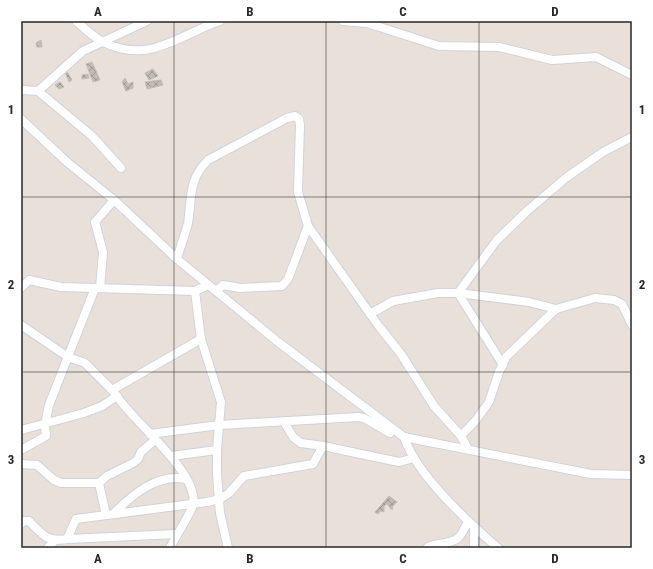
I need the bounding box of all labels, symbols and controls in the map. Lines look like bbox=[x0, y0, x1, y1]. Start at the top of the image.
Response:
text: A bbox=[94, 4, 102, 19]
text: B bbox=[246, 4, 254, 19]
text: C bbox=[399, 4, 407, 19]
text: D bbox=[551, 4, 559, 19]
text: 1 bbox=[8, 102, 14, 117]
text: 1 bbox=[639, 102, 645, 117]
text: 2 bbox=[8, 277, 15, 292]
text: 2 bbox=[639, 277, 646, 292]
text: 3 bbox=[8, 452, 14, 467]
text: 3 bbox=[639, 452, 645, 467]
text: A bbox=[94, 551, 102, 566]
text: B bbox=[246, 551, 254, 566]
text: C bbox=[399, 551, 407, 566]
text: D bbox=[551, 551, 559, 566]

